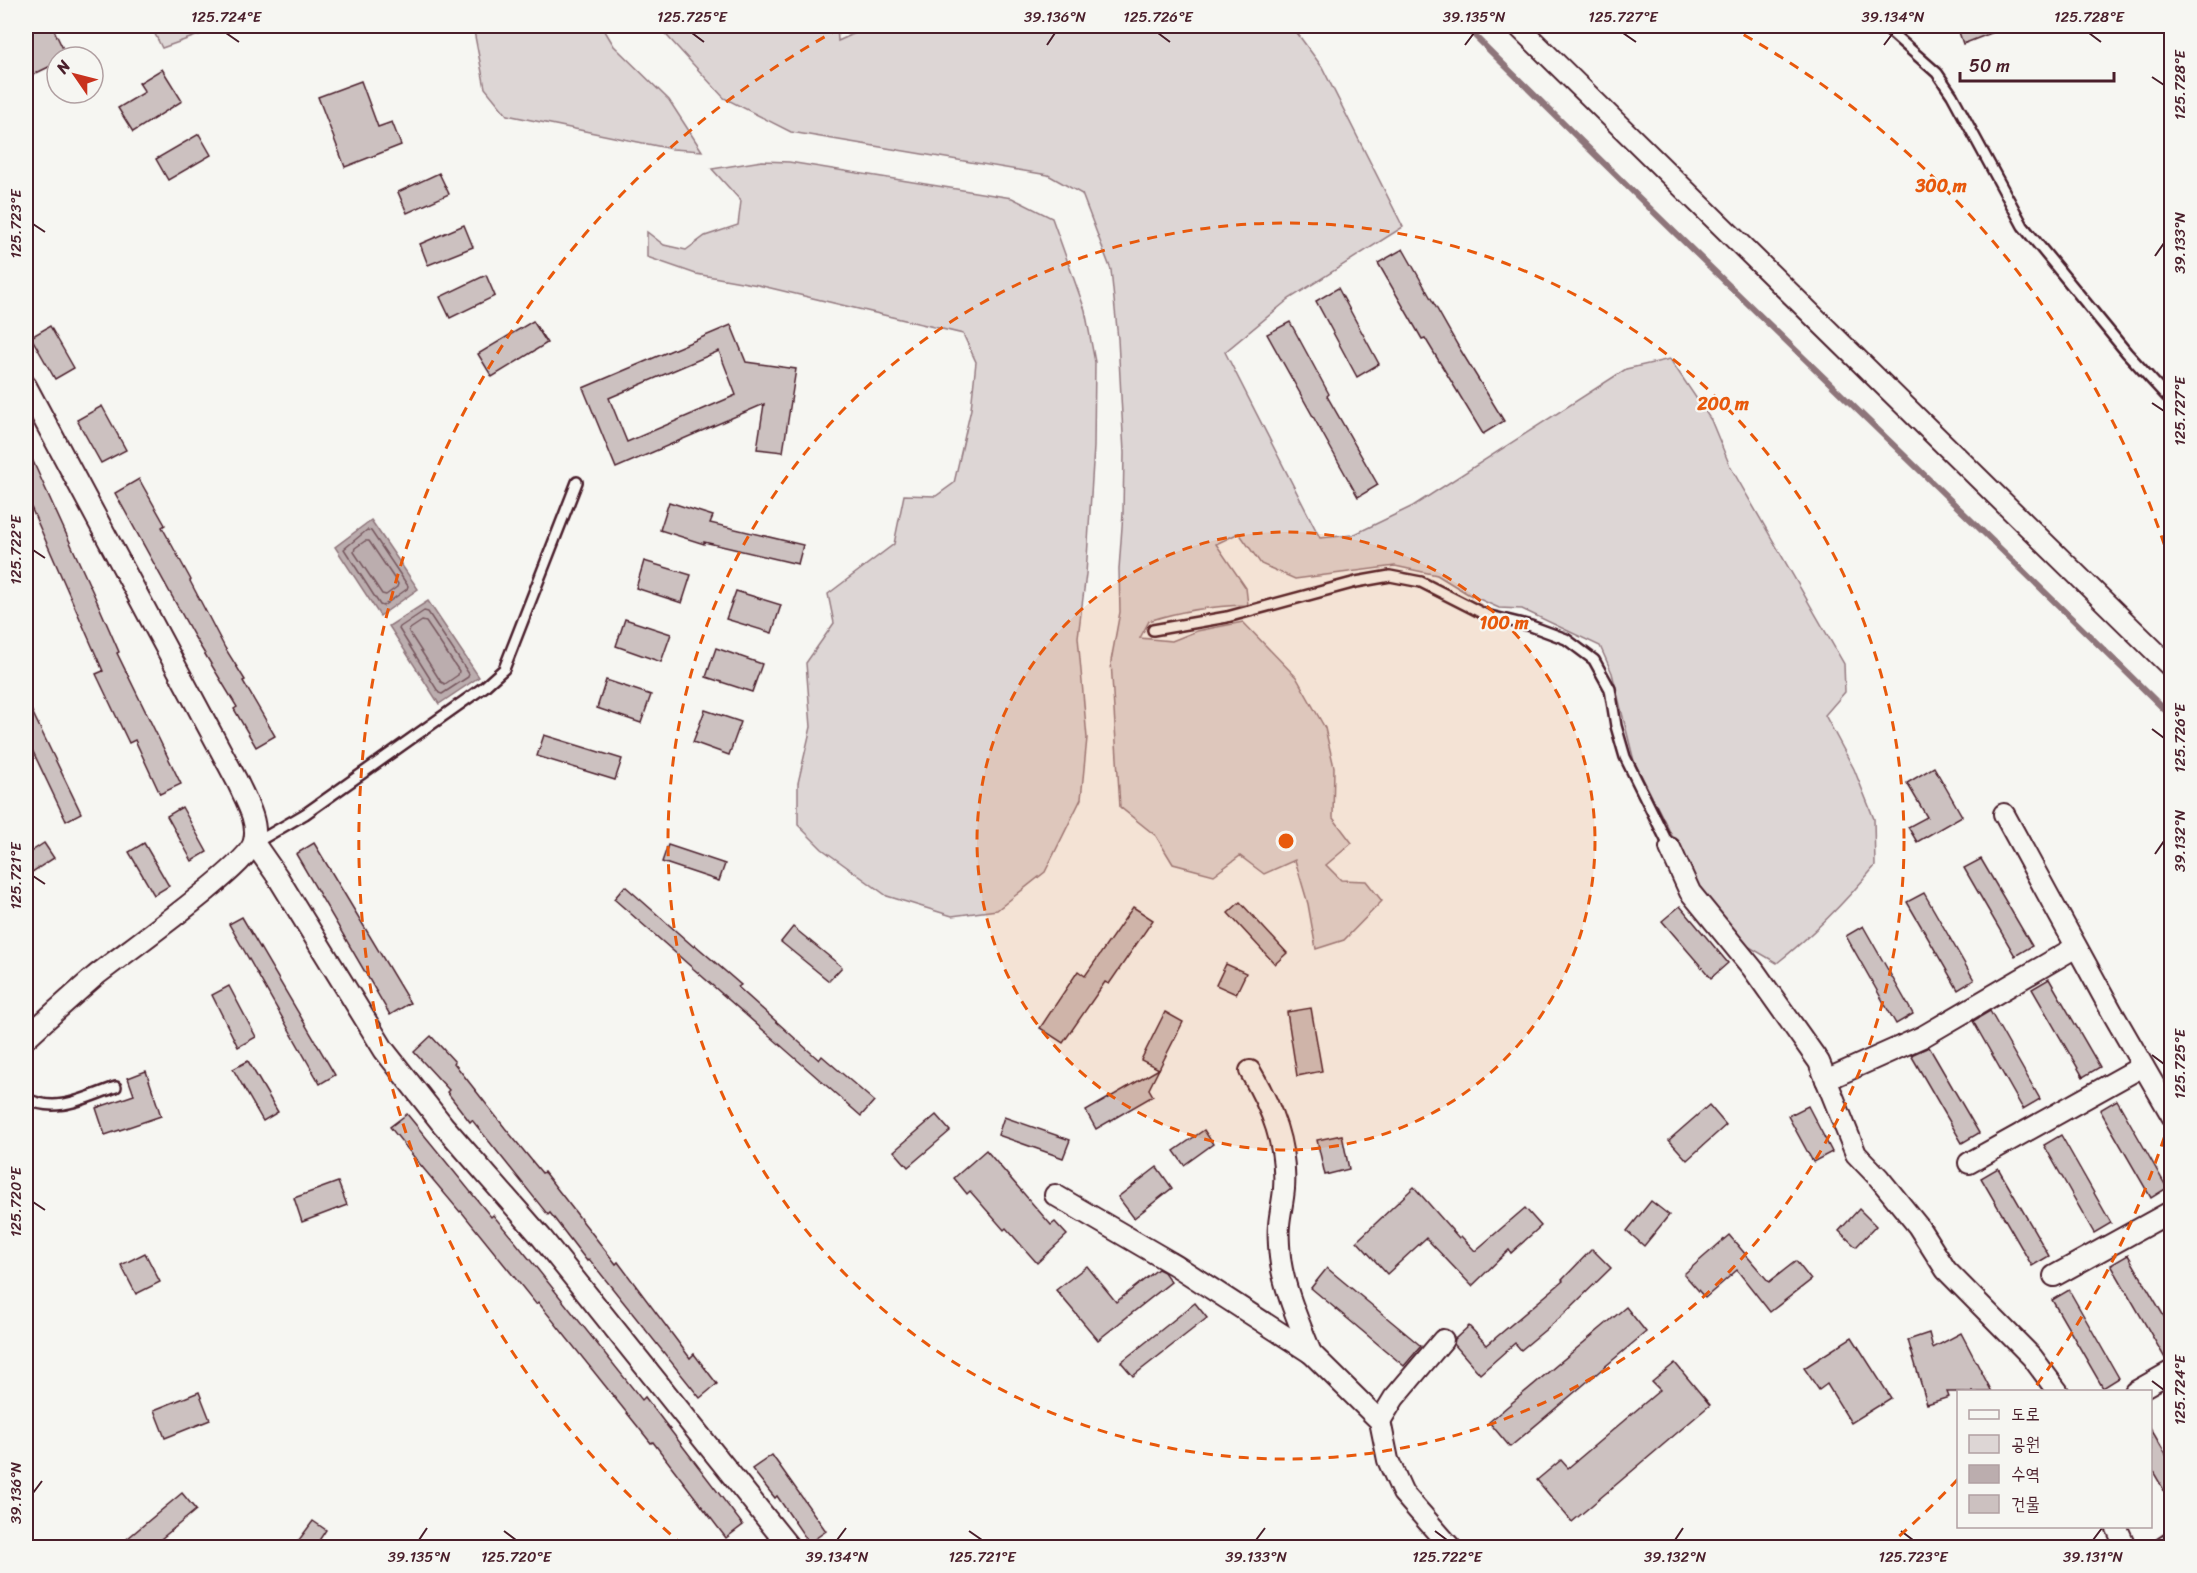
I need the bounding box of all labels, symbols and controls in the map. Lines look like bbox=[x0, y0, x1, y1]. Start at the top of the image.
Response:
text: 125.724°E bbox=[191, 4, 263, 30]
text: 125.725°E bbox=[657, 4, 729, 30]
text: 39.136°N bbox=[1024, 4, 1087, 30]
text: 125.726°E bbox=[1123, 4, 1194, 30]
text: 39.135°N bbox=[1443, 4, 1506, 30]
text: 125.727°E bbox=[1588, 4, 1659, 30]
text: 39.134°N bbox=[1862, 4, 1925, 30]
text: 125.728°E bbox=[2054, 4, 2126, 30]
north arrow bbox=[45, 45, 105, 105]
scale bar bbox=[1960, 45, 2114, 83]
text: 125.728°E bbox=[2167, 48, 2193, 120]
text: 50 m bbox=[1969, 50, 2010, 82]
text: N bbox=[47, 53, 79, 80]
text: 300 m bbox=[1914, 170, 1967, 202]
text: 125.723°E bbox=[3, 188, 29, 259]
text: 39.133°N bbox=[2167, 212, 2193, 274]
text: 125.727°E bbox=[2167, 375, 2193, 446]
text: 200 m bbox=[1696, 388, 1749, 420]
text: 125.722°E bbox=[3, 514, 29, 585]
text: 100 m bbox=[1480, 607, 1529, 639]
text: 125.726°E bbox=[2167, 702, 2193, 773]
text: 39.132°N bbox=[2167, 809, 2193, 872]
centre of rings bbox=[1276, 831, 1296, 851]
text: 125.721°E bbox=[3, 841, 29, 910]
text: 125.725°E bbox=[2167, 1027, 2193, 1099]
text: 125.720°E bbox=[3, 1165, 29, 1237]
text: 125.724°E bbox=[2167, 1353, 2193, 1425]
legend bbox=[1957, 1390, 2152, 1528]
text: 도로 bbox=[2011, 1398, 2040, 1430]
text: 공원 bbox=[2011, 1428, 2040, 1460]
text: 수역 bbox=[2011, 1458, 2040, 1490]
text: 39.136°N bbox=[3, 1461, 29, 1524]
text: 건물 bbox=[2011, 1488, 2040, 1520]
text: 39.135°N bbox=[388, 1544, 451, 1570]
text: 125.720°E bbox=[481, 1544, 553, 1570]
text: 39.134°N bbox=[806, 1544, 869, 1570]
text: 125.721°E bbox=[948, 1544, 1017, 1570]
text: 39.133°N bbox=[1225, 1544, 1287, 1570]
text: 125.722°E bbox=[1412, 1544, 1483, 1570]
text: 39.132°N bbox=[1644, 1544, 1707, 1570]
text: 125.723°E bbox=[1879, 1544, 1949, 1570]
text: 39.131°N bbox=[2063, 1544, 2124, 1570]

